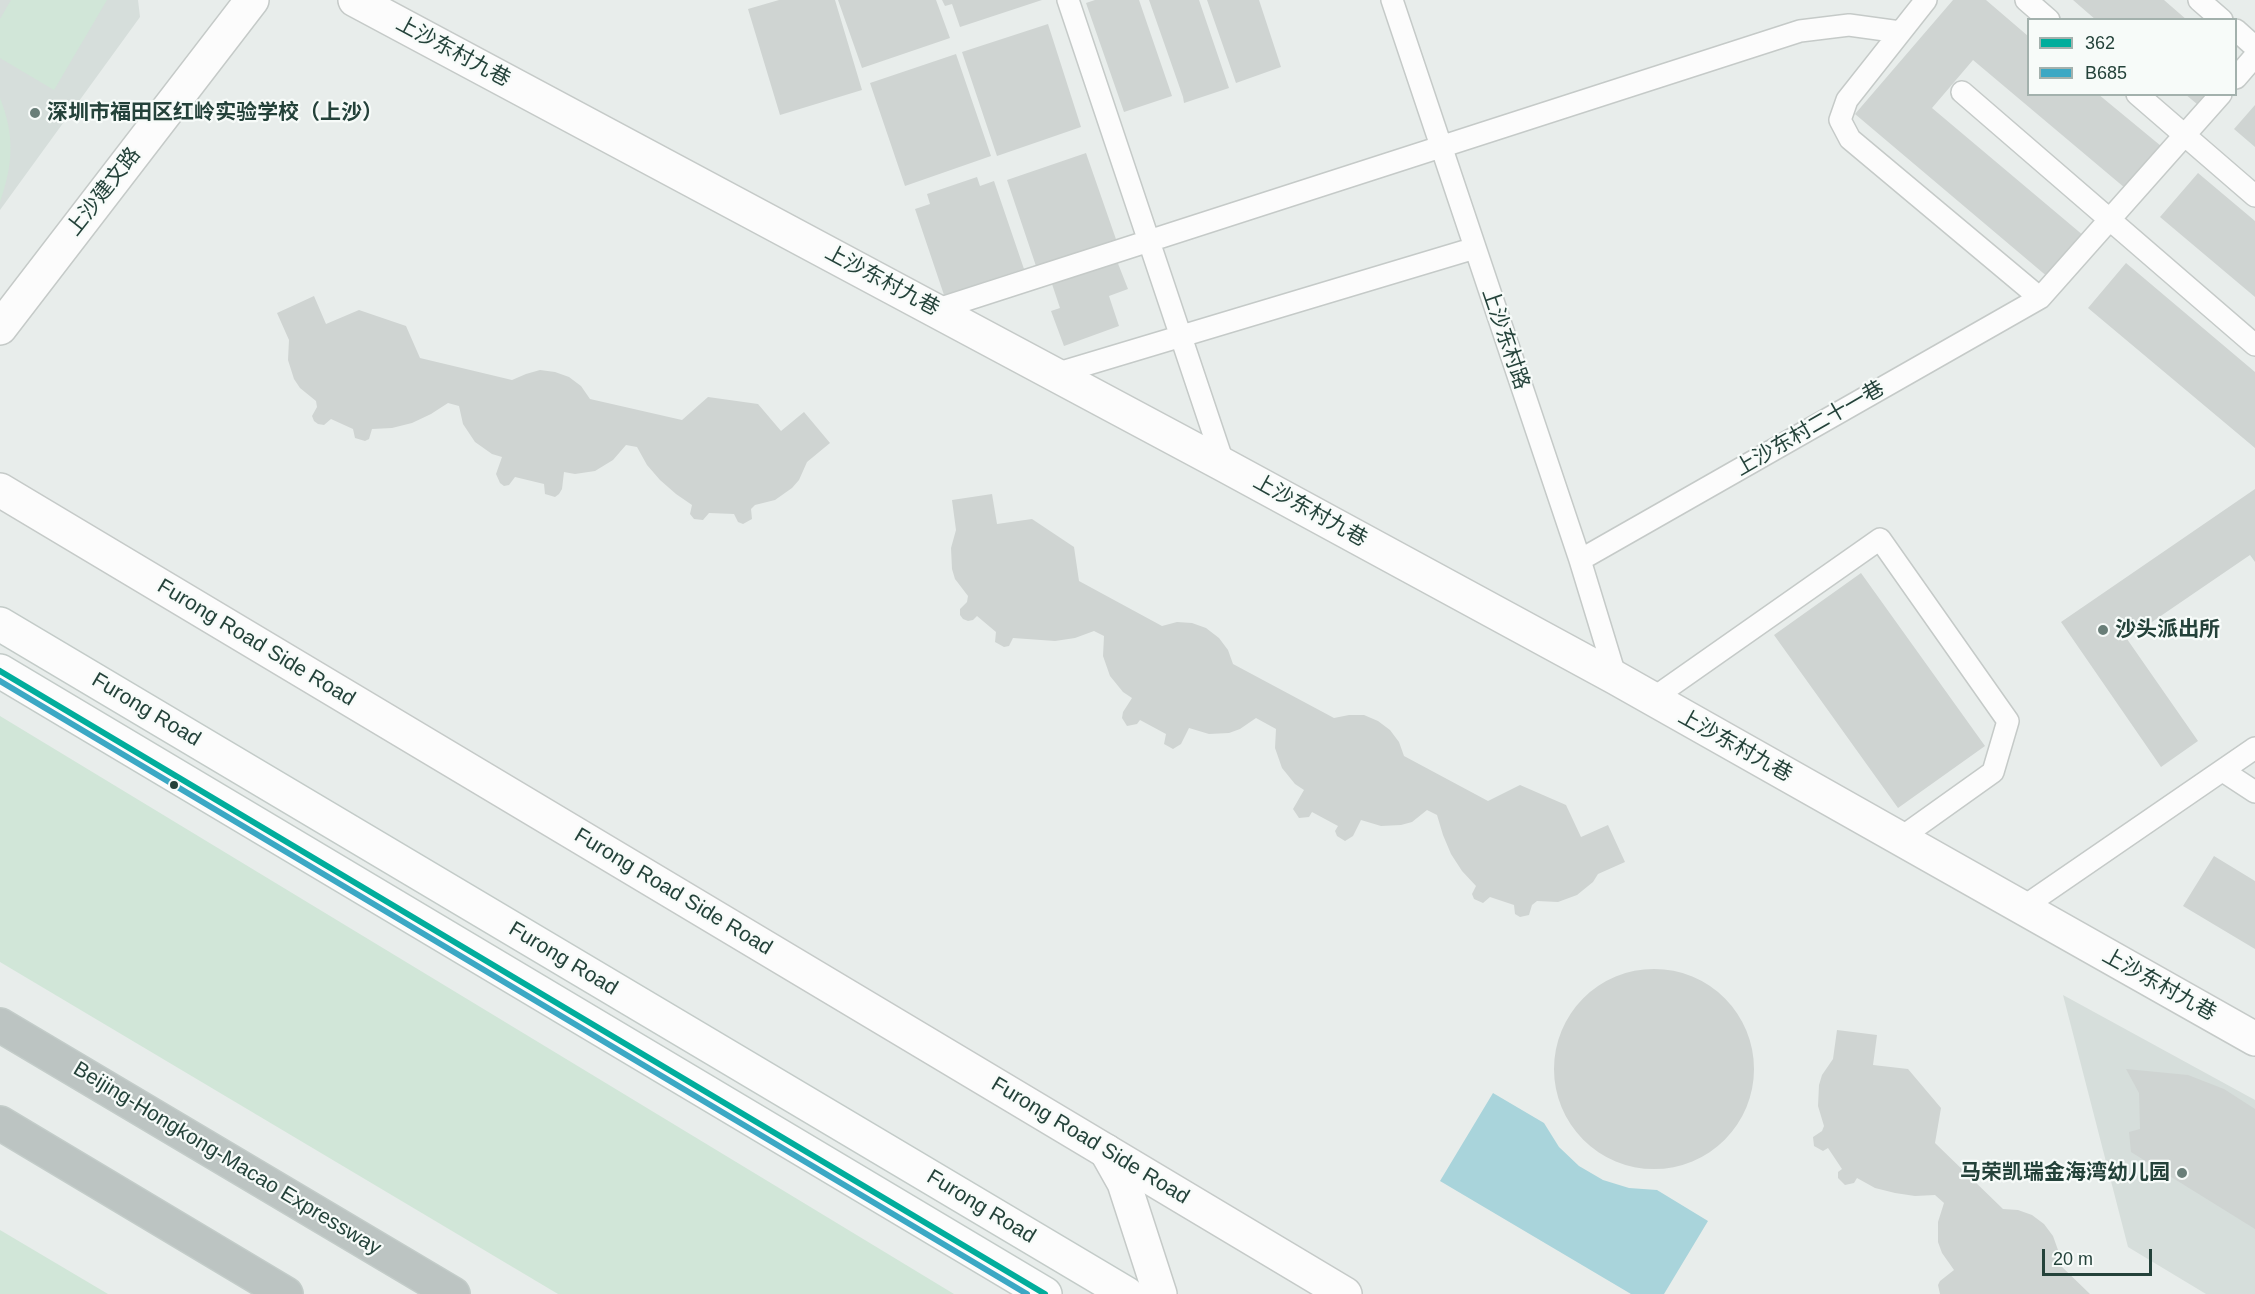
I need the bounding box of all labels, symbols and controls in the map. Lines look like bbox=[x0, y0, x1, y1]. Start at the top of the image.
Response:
street label: 上沙东村九巷 bbox=[391, 11, 515, 93]
legend bbox=[2027, 18, 2237, 96]
text: 362 bbox=[2085, 33, 2115, 53]
text: B685 bbox=[2085, 63, 2127, 83]
place label: 深圳市福田区红岭实验学校（上沙） bbox=[47, 100, 383, 126]
marker: 深圳市福田区红岭实验学校（上沙） bbox=[28, 106, 42, 120]
street label: 上沙建文路 bbox=[62, 143, 146, 241]
street label: 上沙东村九巷 bbox=[820, 240, 944, 322]
street label: 上沙东村路 bbox=[1476, 285, 1534, 393]
street label: 上沙东村二十一巷 bbox=[1731, 376, 1889, 482]
street label: 上沙东村九巷 bbox=[1249, 469, 1371, 553]
street label: Furong Road Side Road bbox=[152, 574, 360, 712]
place label: 沙头派出所 bbox=[2115, 617, 2220, 643]
marker: 沙头派出所 bbox=[2096, 623, 2110, 637]
street label: Furong Road bbox=[87, 668, 205, 752]
street label: 上沙东村九巷 bbox=[1674, 704, 1796, 788]
unlabelled marker bbox=[168, 779, 180, 791]
street label: Furong Road Side Road bbox=[569, 823, 777, 961]
street label: Furong Road bbox=[504, 917, 622, 1001]
street label: 上沙东村九巷 bbox=[2098, 943, 2220, 1027]
street label: Beijing-Hongkong-Macao Expressway bbox=[68, 1057, 386, 1261]
street label: Furong Road Side Road bbox=[986, 1072, 1194, 1210]
place label: 马荣凯瑞金海湾幼儿园 bbox=[1960, 1160, 2170, 1186]
street label: Furong Road bbox=[922, 1165, 1040, 1249]
marker: 马荣凯瑞金海湾幼儿园 bbox=[2175, 1166, 2189, 1180]
scale bar bbox=[2045, 1237, 2154, 1275]
text: 20 m bbox=[2053, 1249, 2093, 1269]

